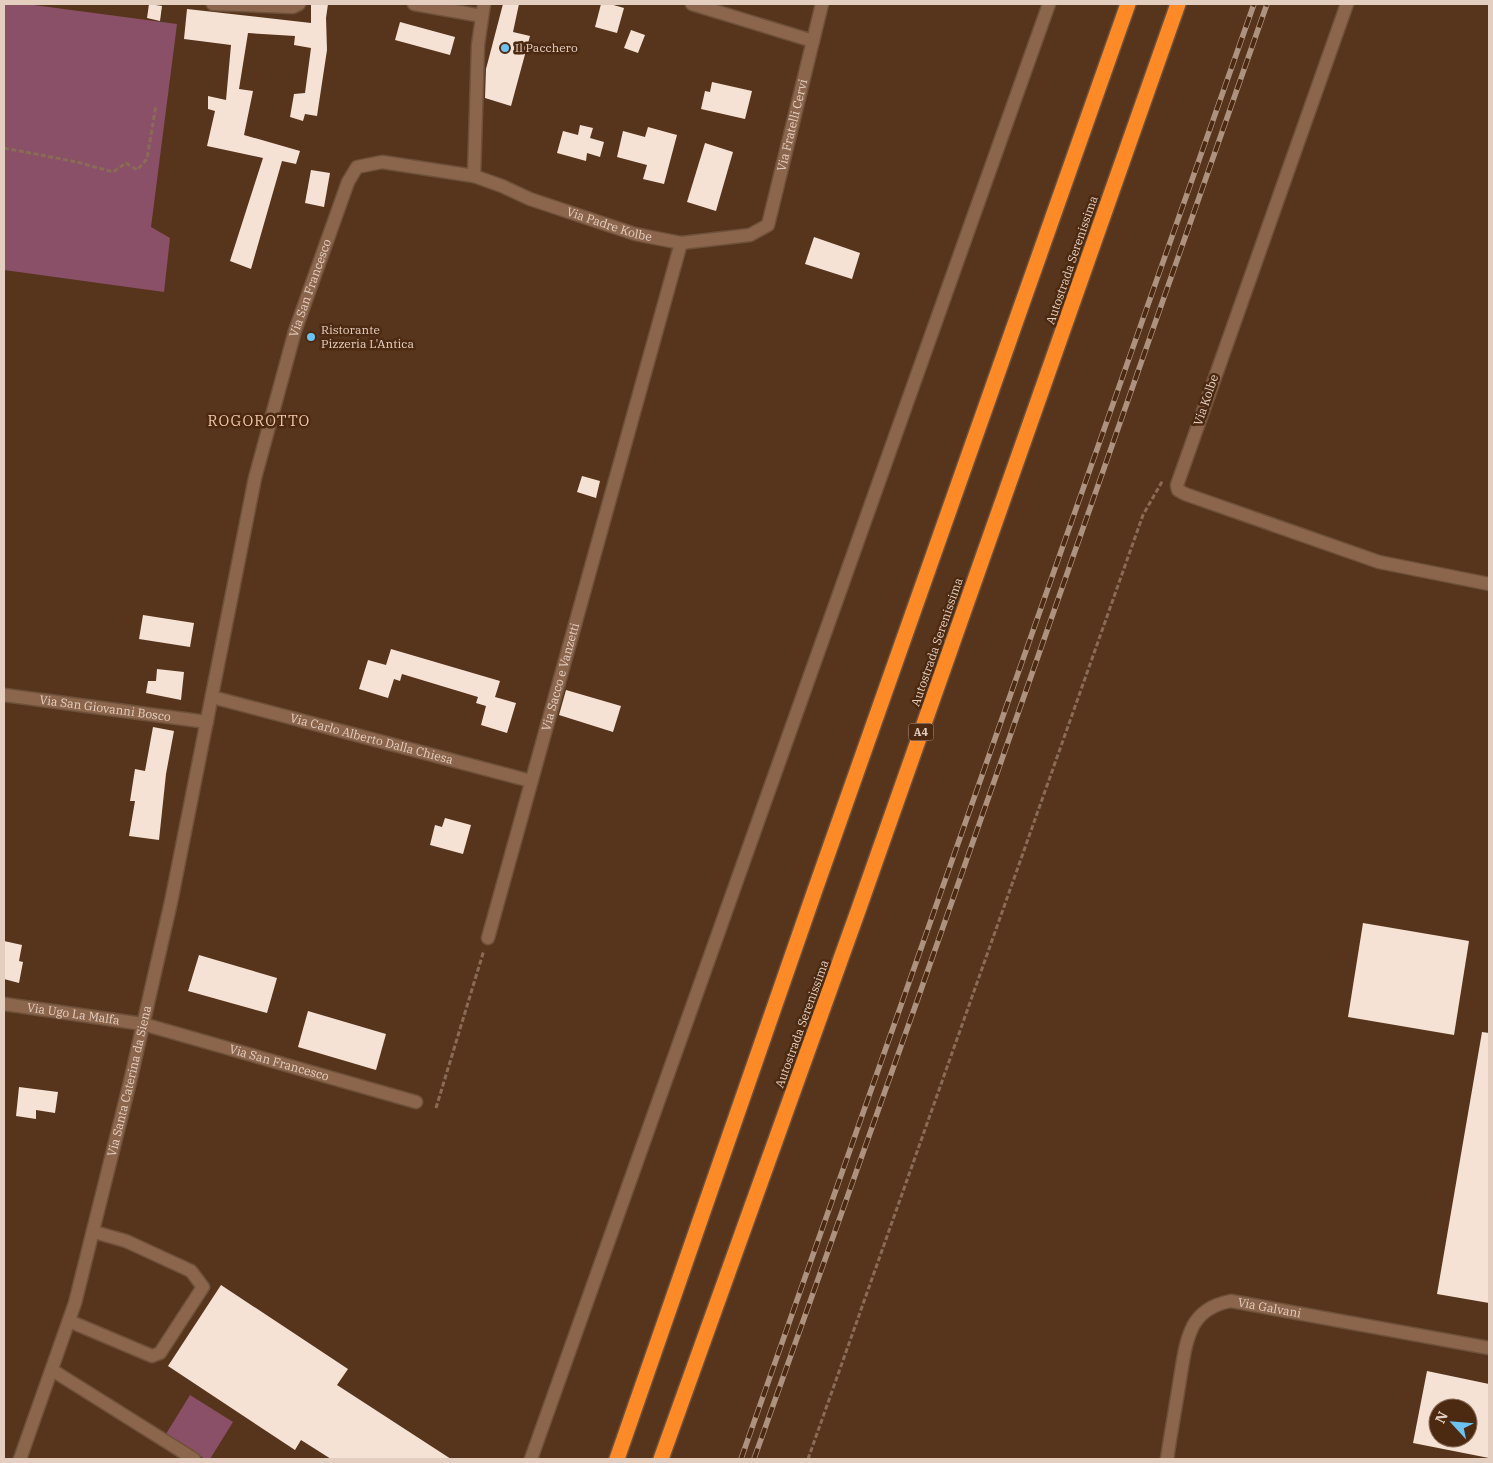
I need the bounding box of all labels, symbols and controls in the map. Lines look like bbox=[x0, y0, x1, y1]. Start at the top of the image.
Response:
place label: Il Pacchero bbox=[515, 40, 578, 55]
marker: Il Pacchero bbox=[499, 42, 511, 54]
street label: Via Fratelli Cervi bbox=[773, 77, 810, 173]
street label: Autostrada Serenissima bbox=[1042, 193, 1101, 326]
street label: Via Padre Kolbe bbox=[565, 204, 653, 244]
street label: Via San Francesco bbox=[286, 237, 334, 338]
place label: Ristorante Pizzeria L'Antica bbox=[321, 322, 414, 351]
marker: Ristorante Pizzeria L'Antica bbox=[305, 331, 317, 343]
street label: Via Kolbe bbox=[1190, 372, 1221, 427]
district label: ROGOROTTO bbox=[208, 411, 310, 430]
street label: Autostrada Serenissima bbox=[907, 575, 966, 708]
street label: Via Sacco e Vanzetti bbox=[538, 621, 582, 732]
street label: Via San Giovanni Bosco bbox=[39, 692, 172, 724]
street label: Via Carlo Alberto Dalla Chiesa bbox=[289, 710, 455, 767]
road number: A4 bbox=[908, 724, 934, 740]
street label: Autostrada Serenissima bbox=[771, 957, 832, 1090]
street label: Via Ugo La Malfa bbox=[26, 999, 121, 1028]
street label: Via Santa Caterina da Siena bbox=[104, 1003, 154, 1158]
street label: Via San Francesco bbox=[228, 1041, 331, 1084]
street label: Via Galvani bbox=[1237, 1294, 1303, 1321]
north arrow bbox=[1428, 1398, 1478, 1448]
text: N bbox=[1431, 1408, 1452, 1426]

